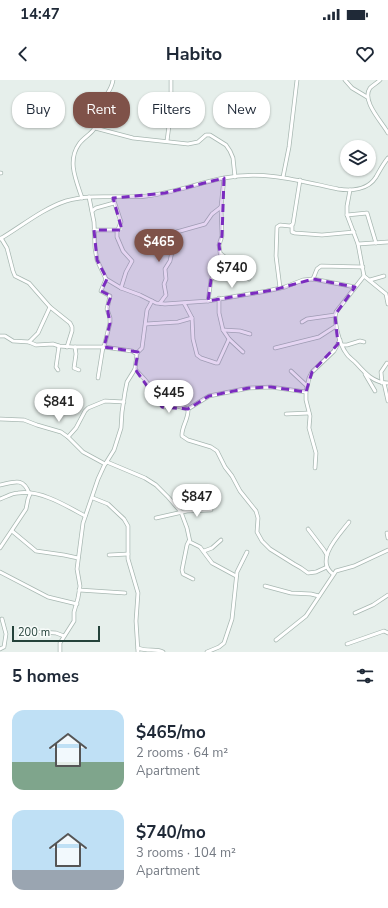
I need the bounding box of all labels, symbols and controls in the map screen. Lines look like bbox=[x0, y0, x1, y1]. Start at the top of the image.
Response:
text: 14:47 bbox=[20, 4, 60, 24]
text: Habito bbox=[166, 42, 222, 66]
icon: back bbox=[12, 43, 34, 65]
icon: heart bbox=[354, 43, 376, 65]
chip: Buy bbox=[12, 92, 65, 128]
chip: Rent bbox=[73, 92, 130, 128]
chip: Filters bbox=[138, 92, 205, 128]
chip: New bbox=[213, 92, 270, 128]
map controls bbox=[340, 140, 376, 176]
button: layers bbox=[340, 140, 376, 176]
pin: $465 bbox=[135, 229, 183, 263]
text: $465 bbox=[143, 233, 175, 251]
pin: $740 bbox=[208, 255, 256, 289]
text: $740 bbox=[216, 259, 248, 277]
pin: $445 bbox=[145, 380, 193, 414]
text: $445 bbox=[153, 384, 185, 402]
pin: $841 bbox=[35, 389, 83, 423]
text: $841 bbox=[43, 393, 75, 411]
pin: $847 bbox=[173, 484, 221, 518]
text: $847 bbox=[181, 488, 213, 506]
scale bar bbox=[12, 624, 100, 643]
text: 200 m bbox=[18, 625, 50, 640]
text: 5 homes bbox=[12, 665, 79, 688]
icon: filters bbox=[354, 665, 376, 687]
text: $465/mo bbox=[136, 721, 206, 744]
icon: home bbox=[44, 726, 92, 774]
text: 2 rooms · 64 m² bbox=[136, 744, 228, 762]
text: Apartment bbox=[136, 762, 199, 780]
text: $740/mo bbox=[136, 821, 206, 844]
icon: home bbox=[44, 826, 92, 874]
text: 3 rooms · 104 m² bbox=[136, 844, 236, 862]
text: Apartment bbox=[136, 862, 199, 880]

